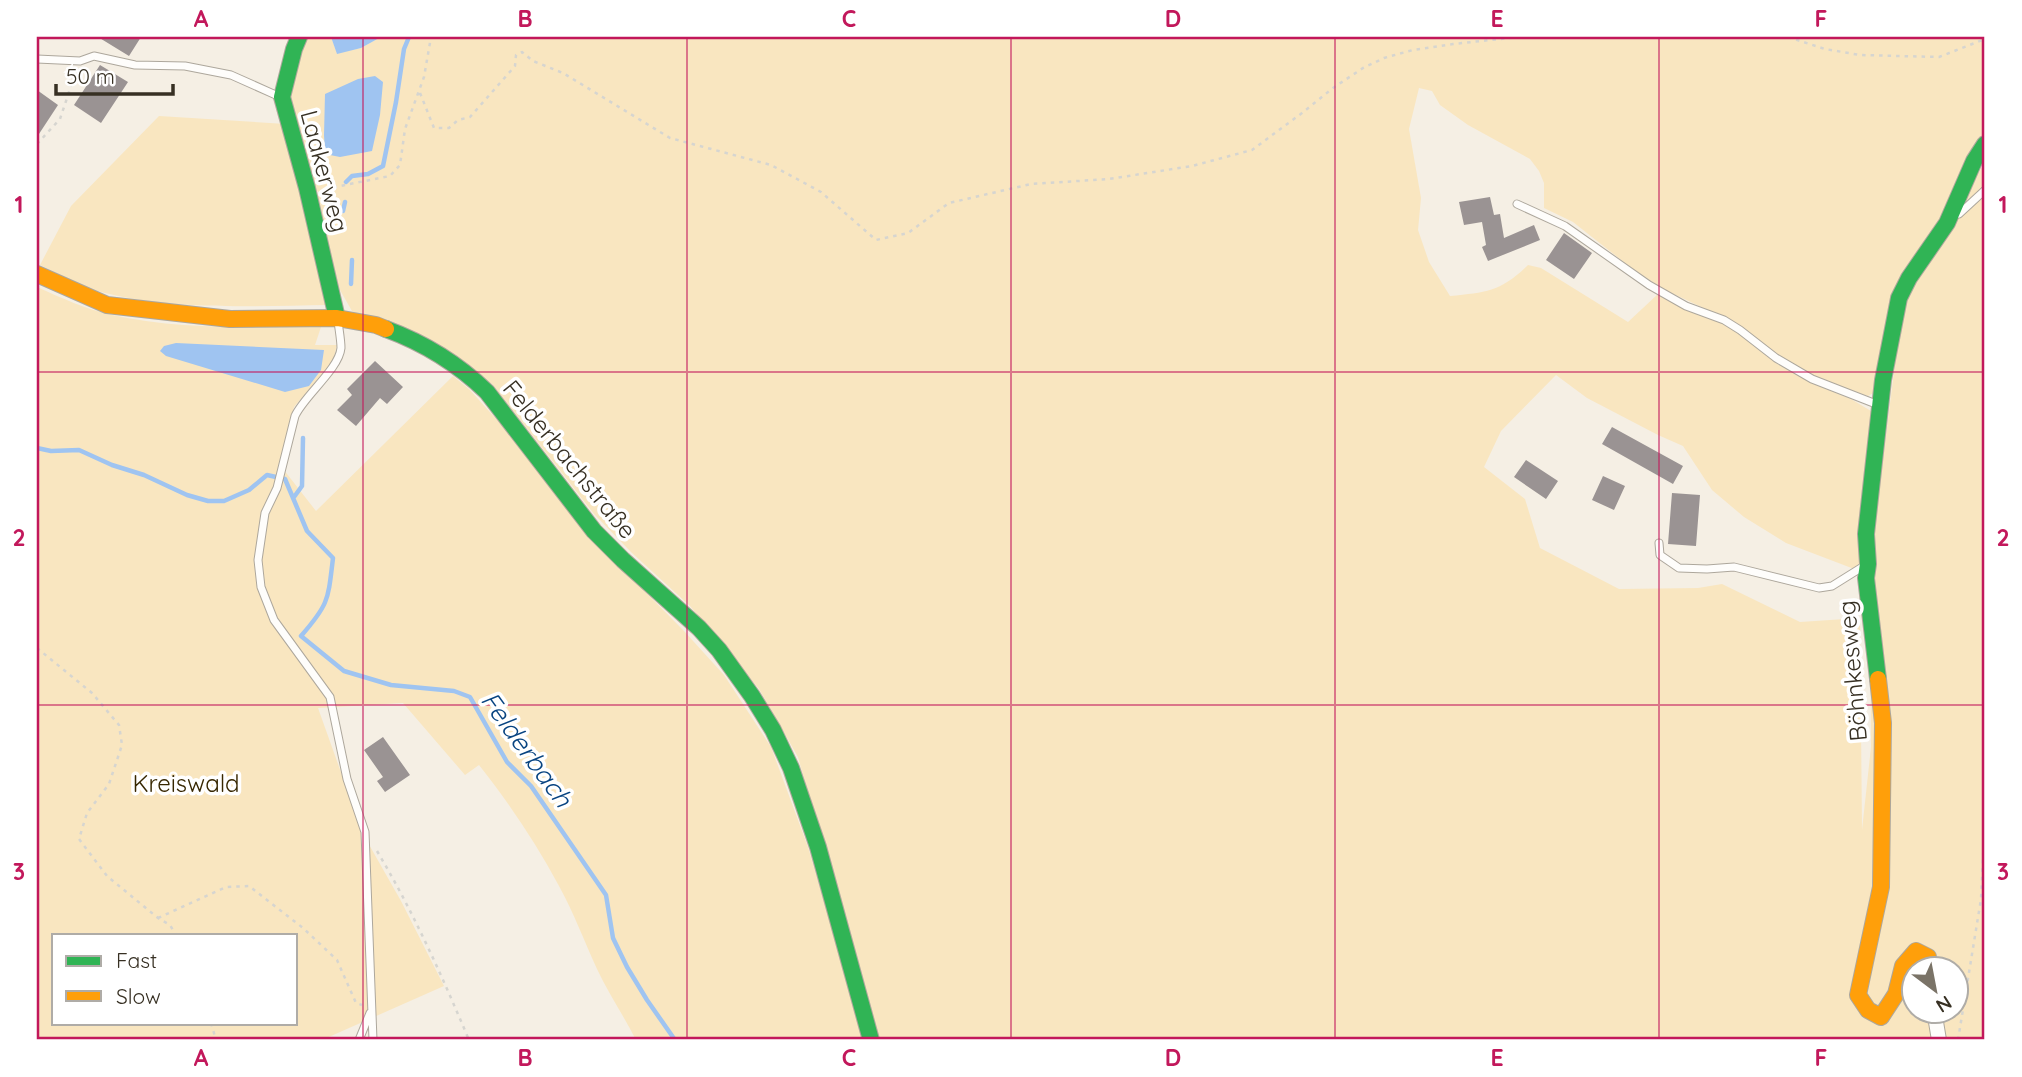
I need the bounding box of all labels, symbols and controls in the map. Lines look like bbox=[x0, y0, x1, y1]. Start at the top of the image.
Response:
text: A bbox=[194, 4, 209, 33]
text: B bbox=[517, 4, 533, 33]
text: C bbox=[842, 4, 856, 33]
text: D bbox=[1165, 4, 1181, 33]
text: E bbox=[1490, 4, 1504, 33]
text: F bbox=[1815, 4, 1827, 33]
scale bar bbox=[56, 52, 173, 96]
text: 50 m bbox=[66, 63, 115, 89]
street label: Laakerweg bbox=[294, 107, 356, 235]
text: 1 bbox=[15, 190, 23, 219]
text: 1 bbox=[1999, 190, 2007, 219]
street label: Felderbachstraße bbox=[497, 374, 643, 544]
text: 2 bbox=[12, 523, 26, 552]
text: 2 bbox=[1996, 523, 2010, 552]
street label: Böhnkesweg bbox=[1831, 599, 1873, 743]
water label: Felderbach bbox=[474, 685, 581, 814]
park label: Kreiswald bbox=[132, 768, 240, 798]
text: 3 bbox=[13, 857, 25, 886]
text: 3 bbox=[1997, 857, 2009, 886]
legend bbox=[52, 934, 298, 1024]
text: Fast bbox=[116, 947, 157, 973]
north arrow bbox=[1899, 954, 1969, 1024]
text: Slow bbox=[116, 983, 161, 1009]
text: N bbox=[1932, 991, 1956, 1018]
text: A bbox=[194, 1043, 209, 1072]
text: B bbox=[517, 1043, 533, 1072]
text: C bbox=[842, 1043, 856, 1072]
text: D bbox=[1165, 1043, 1181, 1072]
text: E bbox=[1490, 1043, 1504, 1072]
text: F bbox=[1815, 1043, 1827, 1072]

